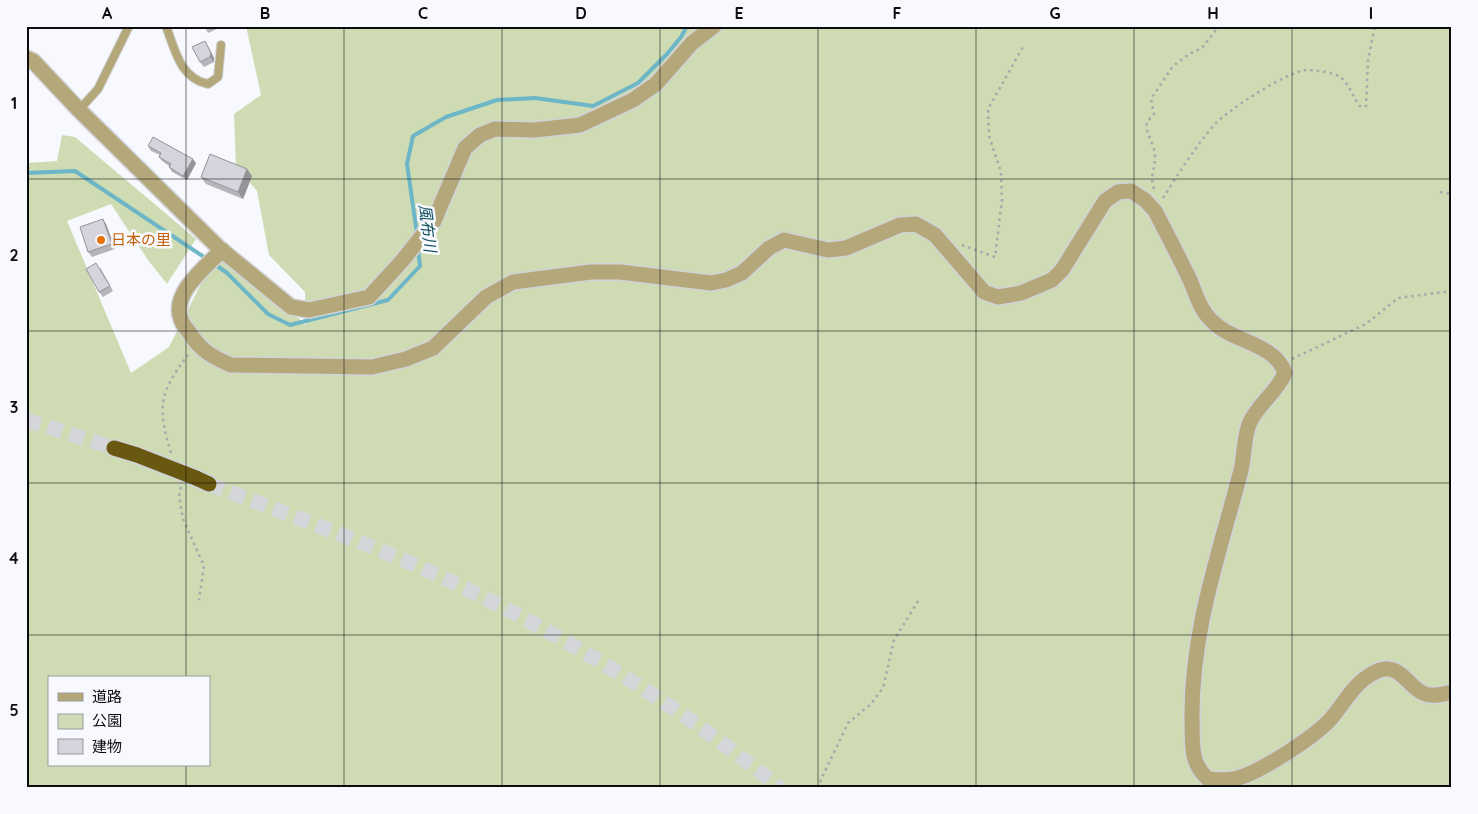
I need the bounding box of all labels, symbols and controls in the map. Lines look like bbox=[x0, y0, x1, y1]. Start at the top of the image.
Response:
text: A bbox=[102, 3, 113, 23]
text: B bbox=[260, 3, 270, 23]
text: C bbox=[418, 3, 428, 23]
text: D bbox=[575, 3, 587, 23]
text: E bbox=[734, 3, 744, 23]
text: F bbox=[893, 3, 902, 23]
text: G bbox=[1049, 3, 1061, 23]
text: H bbox=[1207, 3, 1219, 23]
text: I bbox=[1369, 3, 1373, 23]
text: 1 bbox=[11, 93, 17, 113]
water label: 風布川 bbox=[415, 203, 441, 255]
place label: 日本の里 bbox=[111, 230, 171, 249]
marker: 日本の里 bbox=[95, 234, 107, 246]
text: 2 bbox=[9, 245, 19, 265]
text: 3 bbox=[10, 397, 18, 417]
text: 4 bbox=[9, 548, 19, 568]
legend bbox=[48, 676, 210, 766]
text: 道路 bbox=[92, 687, 122, 706]
text: 5 bbox=[9, 700, 19, 720]
text: 公園 bbox=[92, 711, 122, 730]
text: 建物 bbox=[92, 737, 122, 756]

